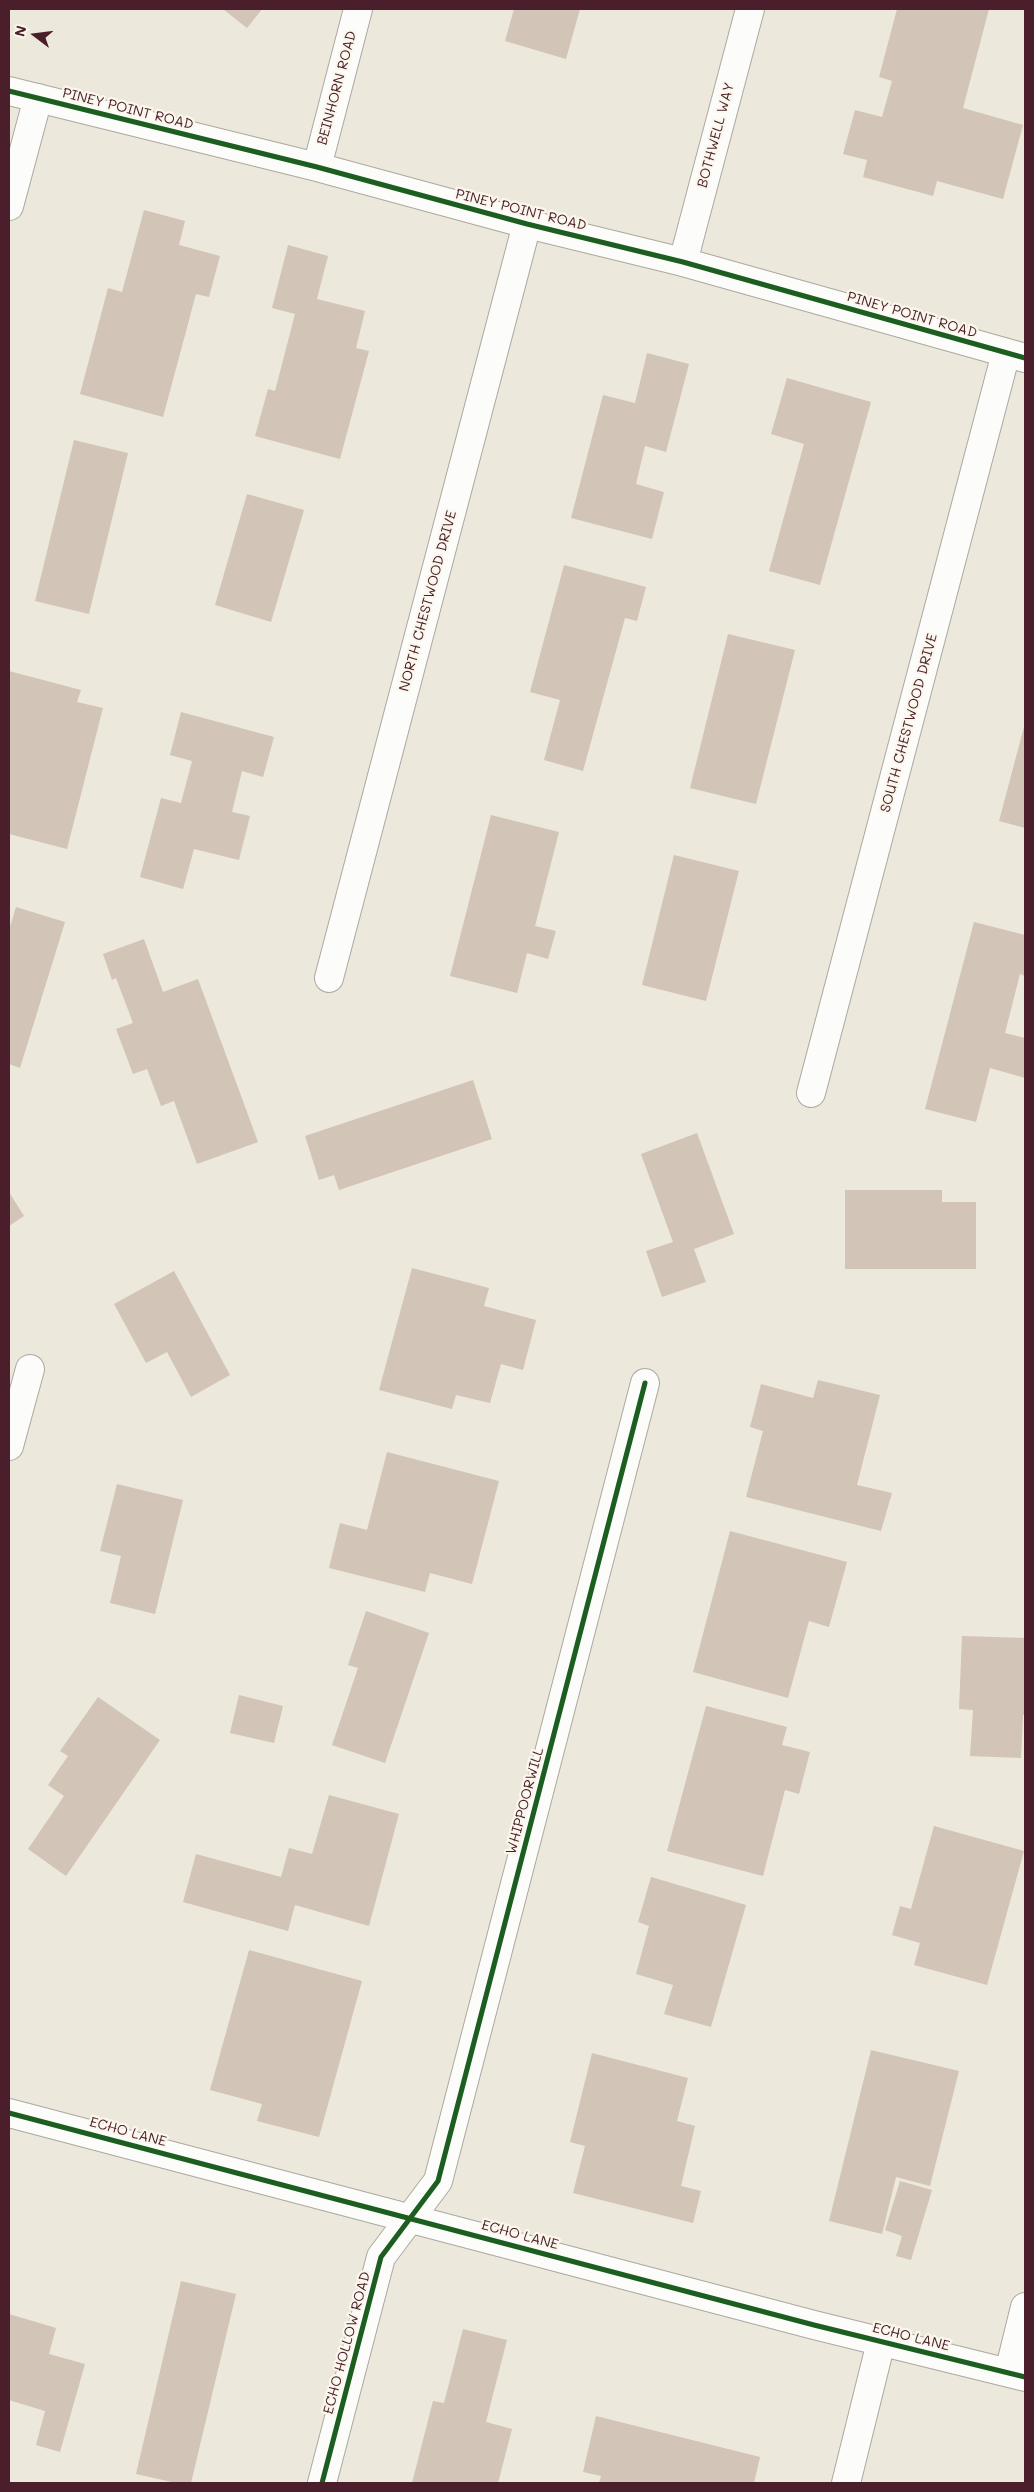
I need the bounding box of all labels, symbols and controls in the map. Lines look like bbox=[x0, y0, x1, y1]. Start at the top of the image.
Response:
north arrow bbox=[10, 10, 60, 60]
text: N bbox=[9, 23, 31, 39]
street label: BEINHORN ROAD bbox=[314, 29, 360, 147]
street label: BOTHWELL WAY bbox=[694, 81, 738, 189]
street label: PINEY POINT ROAD bbox=[61, 85, 195, 133]
street label: PINEY POINT ROAD bbox=[454, 186, 588, 234]
street label: PINEY POINT ROAD bbox=[845, 288, 979, 342]
street label: NORTH CHESTWOOD DRIVE bbox=[396, 509, 460, 693]
street label: SOUTH CHESTWOOD DRIVE bbox=[877, 632, 941, 814]
street label: WHIPPOORWILL bbox=[503, 1746, 547, 1856]
street label: ECHO LANE bbox=[88, 2114, 168, 2150]
street label: ECHO LANE bbox=[480, 2217, 560, 2253]
street label: ECHO HOLLOW ROAD bbox=[320, 2270, 374, 2416]
street label: ECHO LANE bbox=[871, 2319, 951, 2355]

